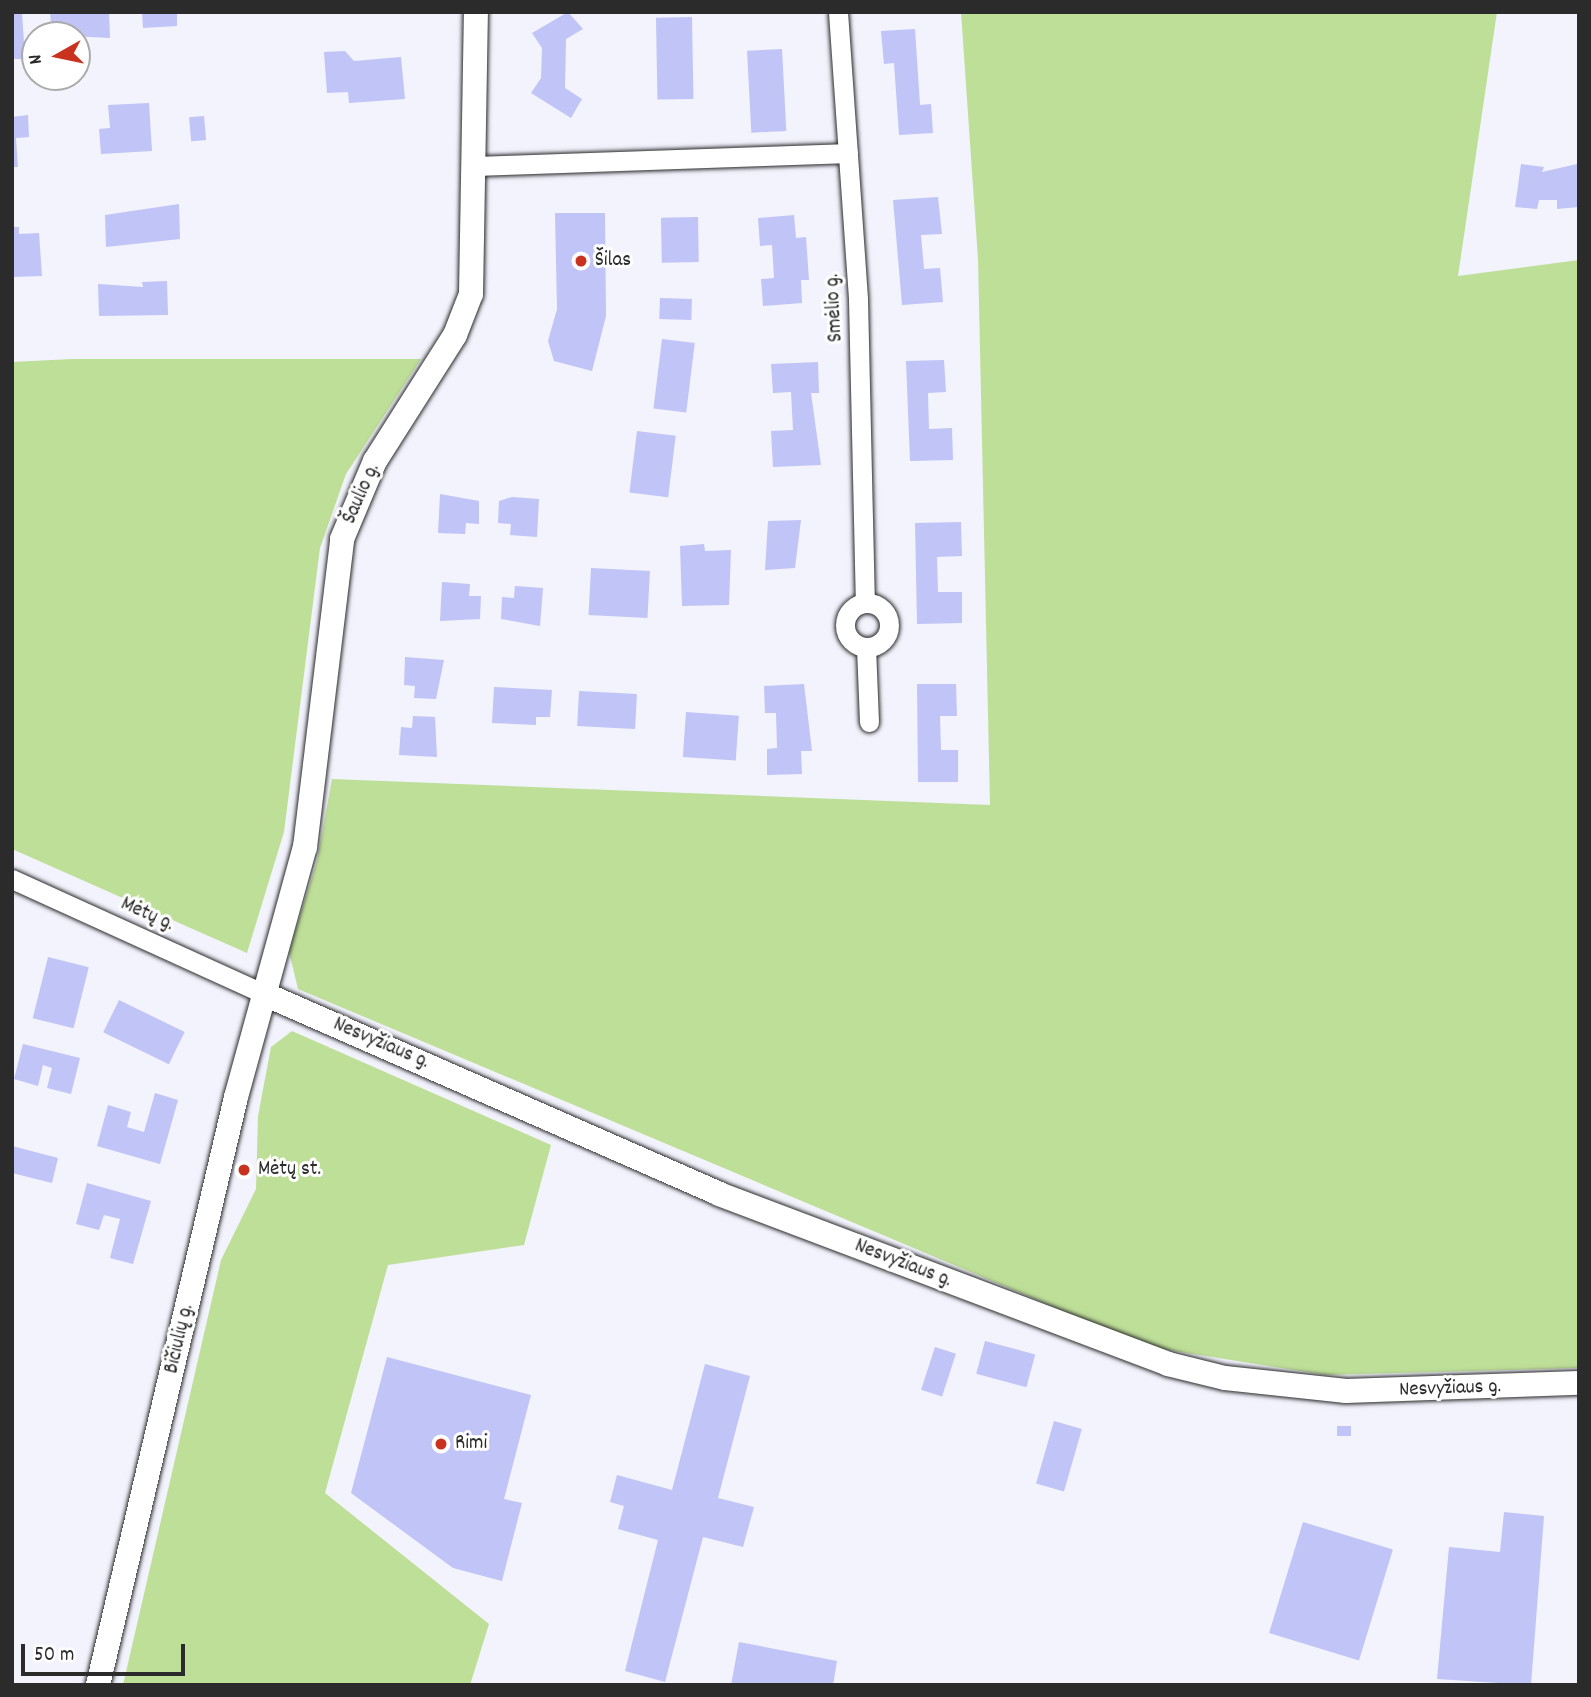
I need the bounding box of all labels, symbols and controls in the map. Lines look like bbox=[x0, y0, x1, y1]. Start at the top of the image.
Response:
north arrow bbox=[21, 21, 91, 91]
text: N bbox=[23, 52, 51, 66]
place label: Šilas bbox=[595, 248, 631, 274]
marker: Šilas bbox=[573, 253, 589, 269]
street label: Smėlio g. bbox=[821, 273, 849, 343]
street label: Šaulio g. bbox=[338, 460, 386, 528]
street label: Mėtų g. bbox=[116, 892, 178, 938]
street label: Nesvyžiaus g. bbox=[329, 1012, 433, 1076]
place label: Mėtų st. bbox=[258, 1157, 321, 1183]
marker: Mėtų st. bbox=[236, 1162, 252, 1178]
street label: Nesvyžiaus g. bbox=[851, 1234, 955, 1294]
street label: Bičiulių g. bbox=[160, 1302, 200, 1376]
street label: Nesvyžiaus g. bbox=[1399, 1375, 1501, 1403]
place label: Rimi bbox=[455, 1431, 487, 1457]
marker: Rimi bbox=[433, 1436, 449, 1452]
scale bar bbox=[24, 1630, 189, 1674]
text: 50 m bbox=[34, 1641, 74, 1671]

